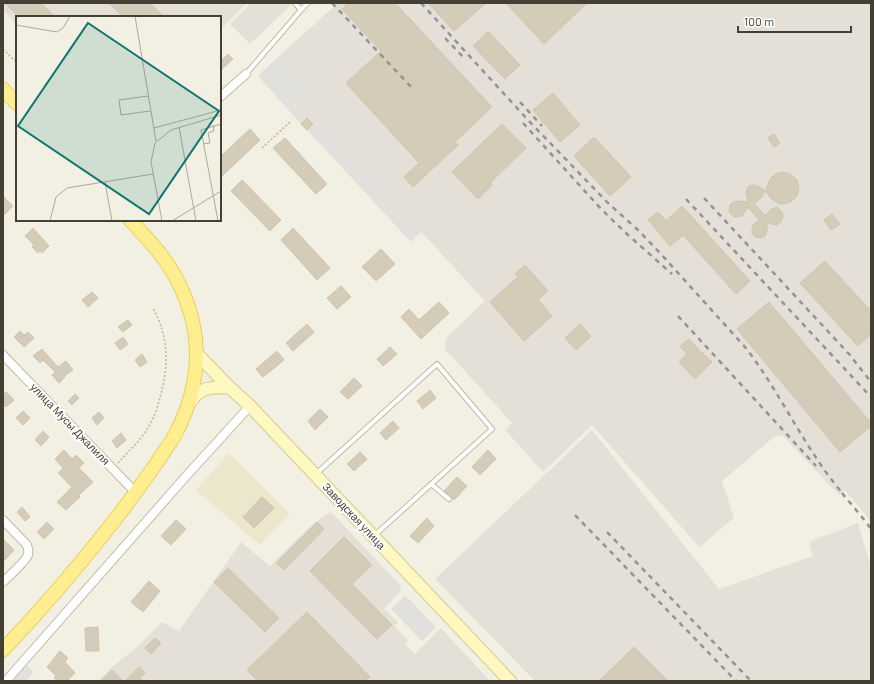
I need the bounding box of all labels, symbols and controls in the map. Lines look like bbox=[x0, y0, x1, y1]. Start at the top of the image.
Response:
scale bar bbox=[738, 8, 851, 34]
text: 100 m bbox=[744, 14, 774, 28]
inset map bbox=[16, 16, 221, 221]
street label: улица Мусы Джалиля bbox=[28, 380, 113, 467]
street label: Заводская улица bbox=[320, 480, 389, 552]

